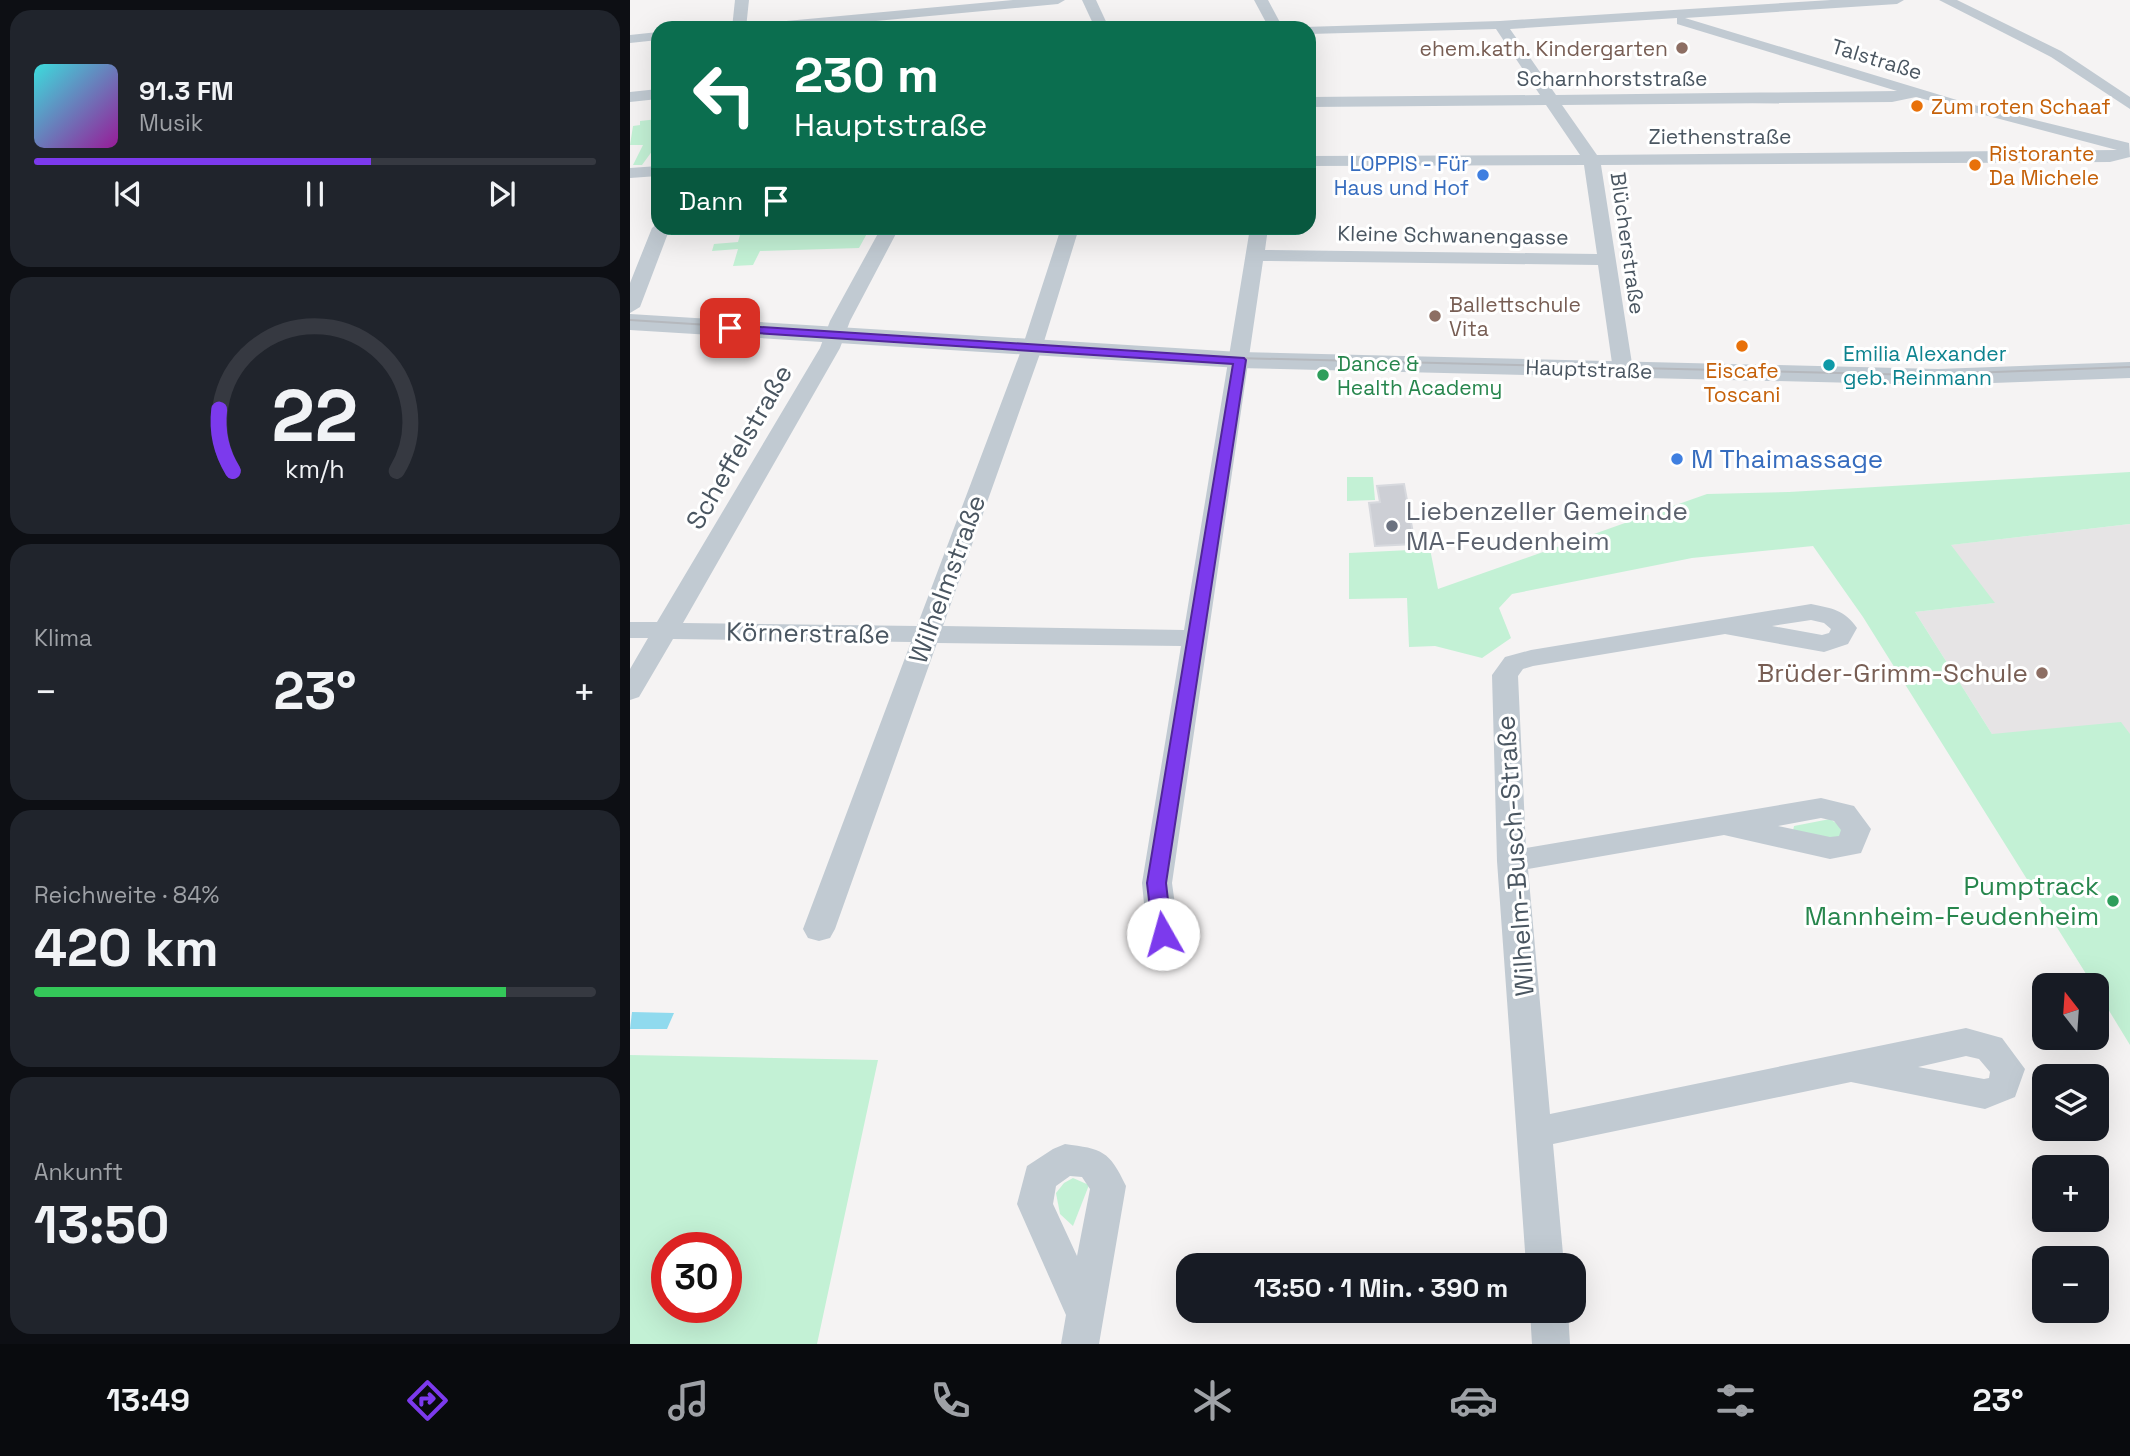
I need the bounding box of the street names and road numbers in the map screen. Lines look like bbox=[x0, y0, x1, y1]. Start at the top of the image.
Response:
street label: Talstraße bbox=[1828, 32, 1926, 86]
street label: Scharnhorststraße bbox=[1517, 65, 1707, 92]
street label: Ziethenstraße bbox=[1649, 123, 1791, 150]
street label: Blücherstraße bbox=[1605, 170, 1651, 316]
street label: Kleine Schwanengasse bbox=[1337, 219, 1569, 251]
street label: Hauptstraße bbox=[1525, 353, 1653, 385]
street label: Scheffelstraße bbox=[678, 359, 800, 535]
street label: Wilhelmstraße bbox=[901, 490, 993, 668]
street label: Körnerstraße bbox=[726, 615, 890, 651]
street label: Wilhelm-Busch-Straße bbox=[1488, 714, 1542, 998]

